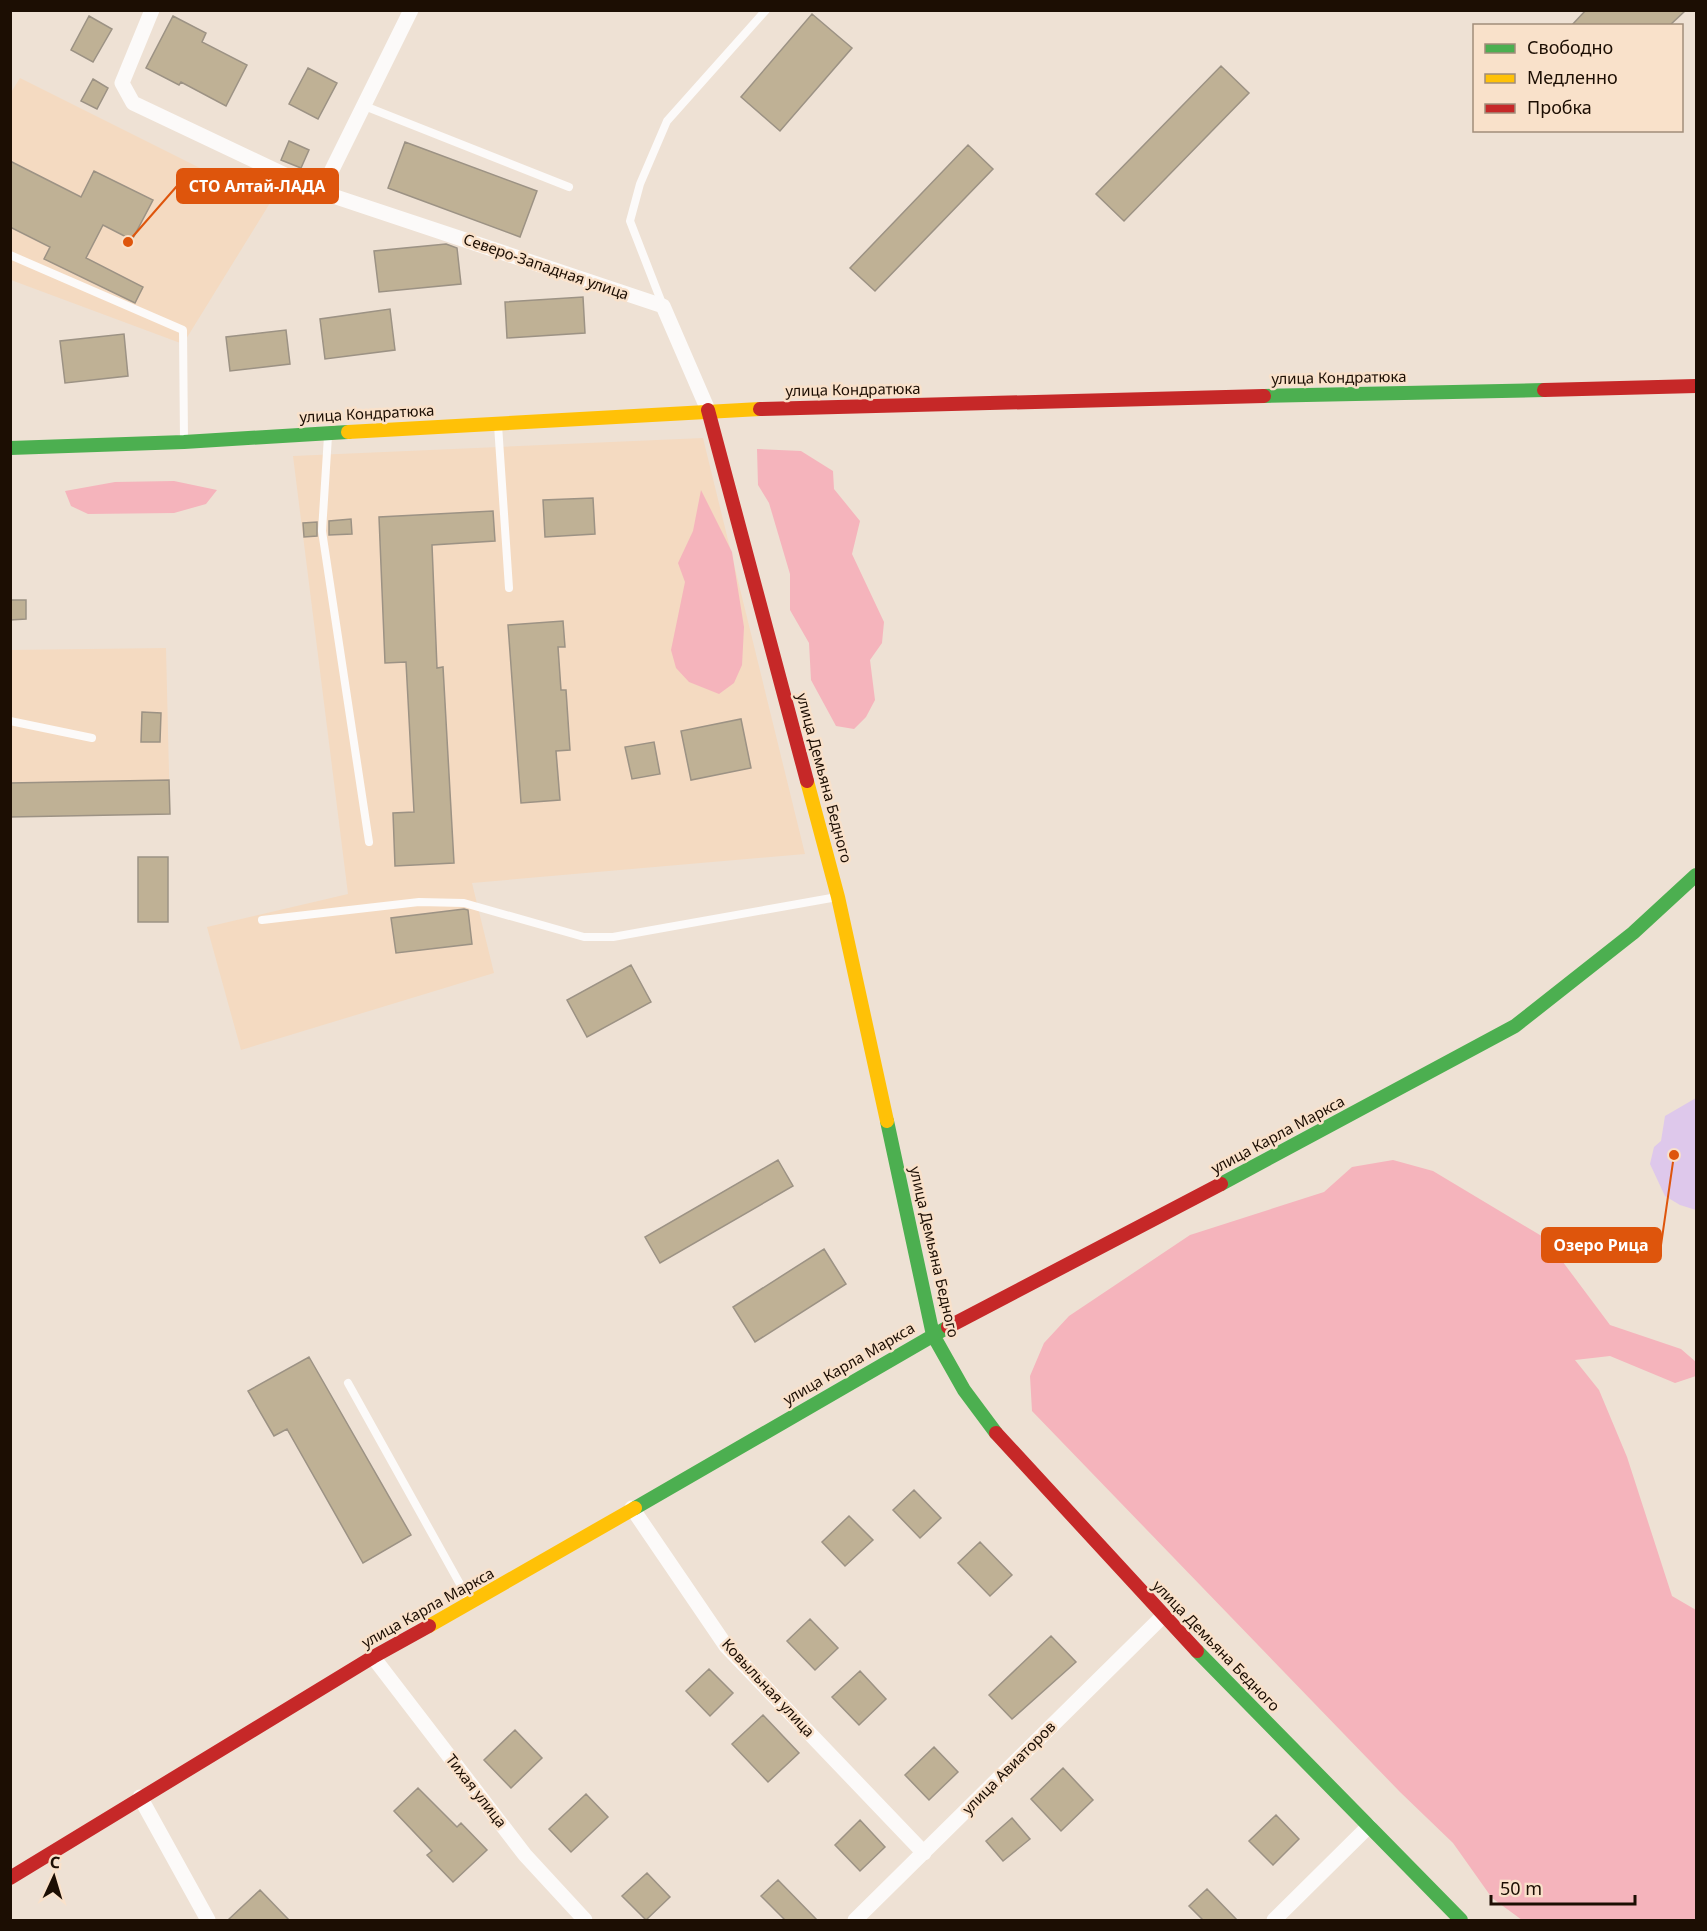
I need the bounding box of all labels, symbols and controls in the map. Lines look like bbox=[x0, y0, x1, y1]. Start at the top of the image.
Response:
legend bbox=[1473, 24, 1683, 132]
text: Свободно bbox=[1527, 35, 1613, 59]
text: Медленно bbox=[1527, 65, 1618, 89]
text: Пробка bbox=[1527, 95, 1592, 119]
callout: СТО Алтай-ЛАДА bbox=[177, 169, 338, 203]
text: СТО Алтай-ЛАДА bbox=[189, 175, 326, 197]
street label: Северо-Западная улица bbox=[461, 228, 632, 304]
street label: улица Кондратюка bbox=[1271, 366, 1407, 388]
street label: улица Кондратюка bbox=[785, 378, 921, 400]
street label: улица Кондратюка bbox=[299, 399, 435, 427]
street label: улица Демьяна Бедного bbox=[793, 691, 857, 865]
street label: улица Карла Маркса bbox=[1207, 1090, 1348, 1178]
street label: улица Демьяна Бедного bbox=[906, 1164, 964, 1339]
callout: Озеро Рица bbox=[1542, 1228, 1661, 1262]
text: Озеро Рица bbox=[1554, 1234, 1648, 1256]
street label: улица Карла Маркса bbox=[779, 1317, 918, 1409]
street label: улица Карла Маркса bbox=[358, 1562, 497, 1652]
street label: улица Демьяна Бедного bbox=[1149, 1575, 1285, 1715]
street label: Ковыльная улица bbox=[718, 1634, 820, 1741]
street label: улица Авиаторов bbox=[957, 1716, 1059, 1818]
street label: Тихая улица bbox=[442, 1750, 512, 1831]
north arrow bbox=[24, 1847, 84, 1907]
text: С bbox=[49, 1851, 61, 1873]
scale bar bbox=[1491, 1868, 1635, 1906]
text: 50 m bbox=[1500, 1876, 1542, 1900]

